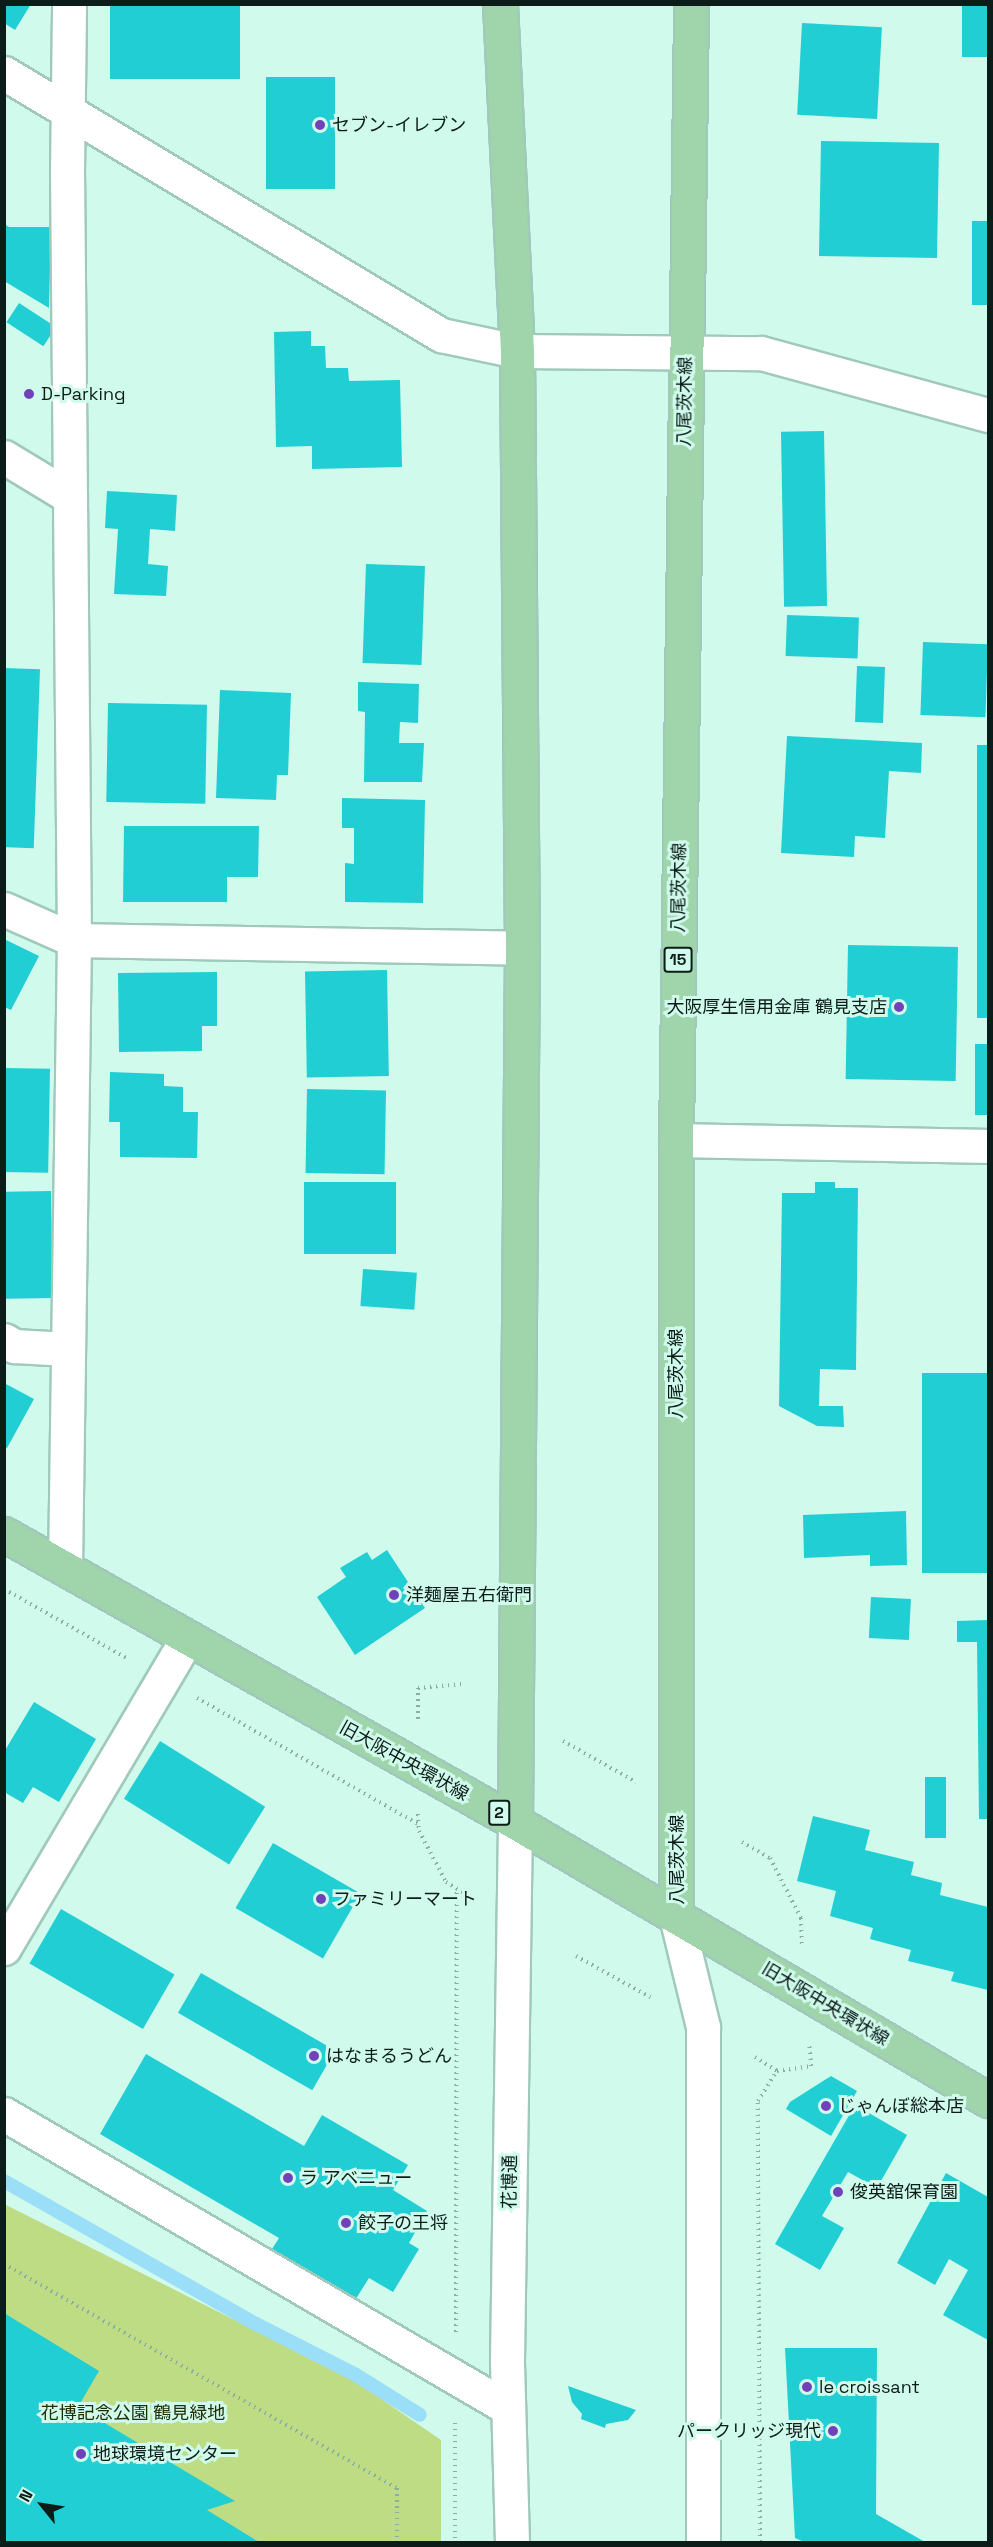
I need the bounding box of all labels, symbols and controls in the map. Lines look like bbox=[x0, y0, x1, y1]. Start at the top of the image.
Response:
place label: セブン-イレブン bbox=[332, 114, 466, 136]
marker: セブン-イレブン bbox=[313, 118, 327, 132]
street label: 八尾茨木線 bbox=[673, 357, 697, 447]
place label: D-Parking bbox=[41, 383, 126, 405]
marker: D-Parking bbox=[22, 387, 36, 401]
street label: 八尾茨木線 bbox=[667, 843, 691, 933]
road number: 15 bbox=[663, 947, 693, 973]
place label: 大阪厚生信用金庫 鶴見支店 bbox=[666, 996, 887, 1018]
marker: 大阪厚生信用金庫 鶴見支店 bbox=[892, 1000, 906, 1014]
street label: 八尾茨木線 bbox=[665, 1329, 687, 1419]
place label: 洋麺屋五右衛門 bbox=[406, 1584, 532, 1606]
marker: 洋麺屋五右衛門 bbox=[387, 1588, 401, 1602]
street label: 旧大阪中央環状線 bbox=[336, 1717, 472, 1805]
road number: 2 bbox=[487, 1800, 511, 1826]
street label: 八尾茨木線 bbox=[666, 1815, 688, 1905]
place label: ファミリーマート bbox=[333, 1888, 477, 1910]
marker: ファミリーマート bbox=[314, 1892, 328, 1906]
street label: 旧大阪中央環状線 bbox=[758, 1958, 892, 2050]
place label: はなまるうどん bbox=[326, 2045, 452, 2067]
marker: はなまるうどん bbox=[307, 2049, 321, 2063]
place label: じゃんぼ総本店 bbox=[838, 2095, 964, 2117]
marker: じゃんぼ総本店 bbox=[819, 2099, 833, 2113]
street label: 花博通 bbox=[499, 2155, 521, 2209]
place label: ラ アベニュー bbox=[300, 2167, 413, 2189]
marker: ラ アベニュー bbox=[281, 2171, 295, 2185]
place label: 俊英舘保育園 bbox=[850, 2181, 958, 2203]
marker: 俊英舘保育園 bbox=[831, 2185, 845, 2199]
place label: 餃子の王将 bbox=[358, 2212, 448, 2234]
marker: 餃子の王将 bbox=[339, 2216, 353, 2230]
place label: le croissant bbox=[819, 2376, 920, 2398]
marker: le croissant bbox=[800, 2380, 814, 2394]
park label: 花博記念公園 鶴見緑地 bbox=[41, 2402, 225, 2424]
place label: パークリッジ現代 bbox=[677, 2420, 821, 2442]
marker: パークリッジ現代 bbox=[826, 2424, 840, 2438]
place label: 地球環境センター bbox=[93, 2443, 237, 2465]
marker: 地球環境センター bbox=[74, 2447, 88, 2461]
north arrow bbox=[12, 2475, 72, 2535]
text: N bbox=[14, 2486, 38, 2506]

